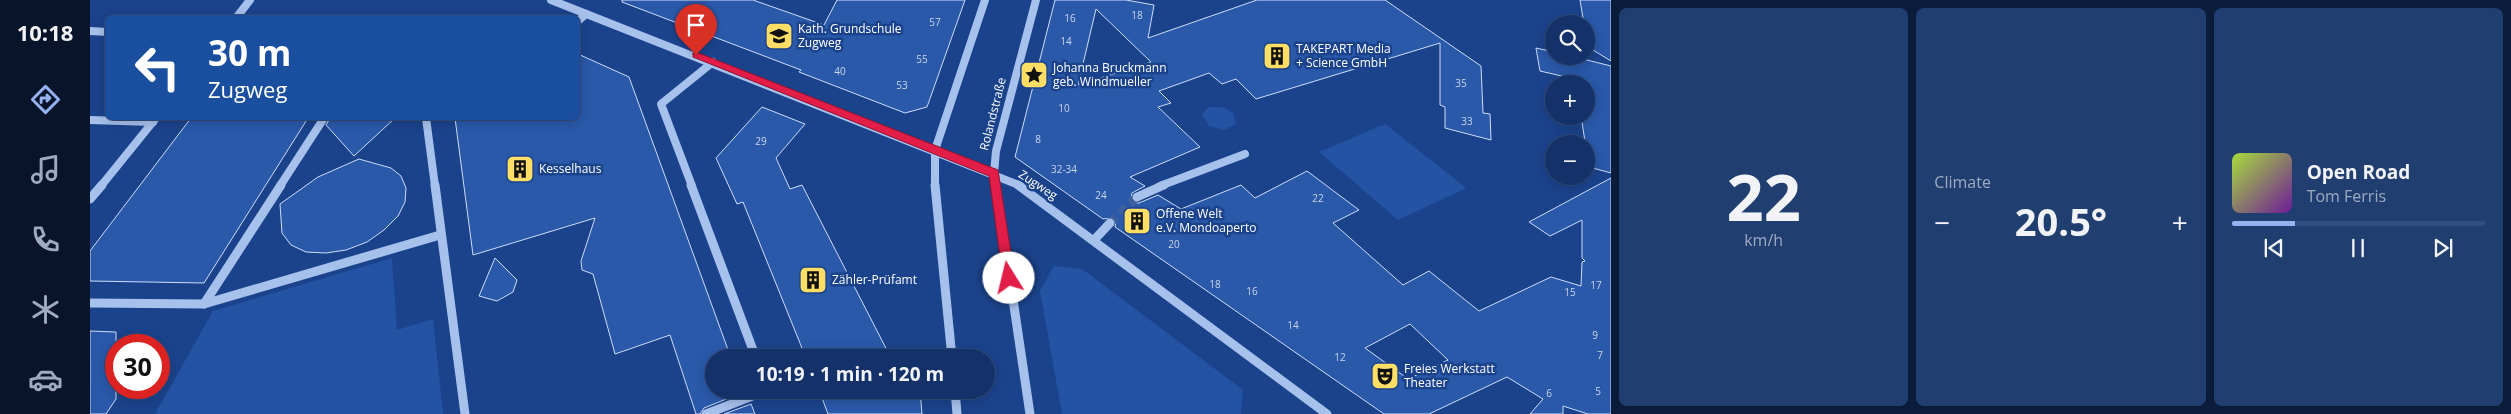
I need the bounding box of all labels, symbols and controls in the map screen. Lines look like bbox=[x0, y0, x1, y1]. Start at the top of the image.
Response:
pin bbox=[675, 4, 717, 55]
house number: 18 bbox=[1131, 8, 1143, 22]
icon: arrive bbox=[682, 11, 710, 39]
house number: 16 bbox=[1064, 11, 1076, 25]
house number: 57 bbox=[929, 15, 941, 29]
map controls bbox=[1545, 15, 1595, 185]
button: search bbox=[1545, 15, 1595, 65]
text: 10:18 bbox=[17, 17, 73, 47]
place label: Kath. Grundschule Zugweg bbox=[798, 20, 902, 51]
school or university icon: Kath. Grundschule Zugweg bbox=[764, 21, 794, 51]
text: 30 m bbox=[208, 29, 291, 76]
house number: 14 bbox=[1060, 34, 1072, 48]
icon: left bbox=[125, 35, 190, 100]
place label: TAKEPART Media + Science GmbH bbox=[1296, 40, 1391, 71]
building icon: TAKEPART Media + Science GmbH bbox=[1262, 41, 1292, 71]
house number: 55 bbox=[916, 52, 928, 66]
place label: Johanna Bruckmann geb. Windmueller bbox=[1052, 59, 1167, 90]
place icon: Johanna Bruckmann geb. Windmueller bbox=[1019, 60, 1049, 90]
house number: 40 bbox=[834, 64, 846, 78]
text: Zugweg bbox=[208, 74, 287, 104]
street label: Rolandstraße bbox=[975, 75, 1010, 152]
button: + bbox=[1545, 75, 1595, 125]
house number: 35 bbox=[1455, 76, 1467, 90]
house number: 53 bbox=[896, 78, 908, 92]
icon: directions bbox=[28, 82, 63, 117]
house number: 10 bbox=[1058, 101, 1070, 115]
house number: 33 bbox=[1461, 114, 1473, 128]
house number: 8 bbox=[1035, 132, 1041, 146]
house number: 29 bbox=[755, 134, 767, 148]
button: − bbox=[1545, 135, 1595, 185]
icon: music bbox=[28, 152, 63, 187]
text: 22 bbox=[1726, 152, 1801, 240]
building icon: Kesselhaus bbox=[505, 154, 535, 184]
text: Open Road bbox=[2307, 159, 2410, 185]
place label: Kesselhaus bbox=[539, 160, 602, 177]
house number: 32-34 bbox=[1051, 162, 1077, 176]
street label: Zugweg bbox=[1015, 166, 1061, 204]
text: Climate bbox=[1934, 171, 1991, 193]
text: Tom Ferris bbox=[2307, 185, 2386, 207]
house number: 24 bbox=[1095, 188, 1107, 202]
house number: 22 bbox=[1312, 191, 1324, 205]
text: 20.5° bbox=[2015, 195, 2107, 247]
text: − bbox=[1934, 203, 1950, 241]
text: + bbox=[2172, 203, 2188, 241]
place label: Offene Welt e.V. Mondoaperto bbox=[1156, 205, 1256, 236]
building icon: Offene Welt e.V. Mondoaperto bbox=[1122, 206, 1152, 236]
icon: phone bbox=[28, 222, 63, 257]
text: km/h bbox=[1744, 229, 1783, 251]
icon: previous bbox=[2260, 234, 2288, 262]
icon: pause bbox=[2344, 234, 2372, 262]
icon: next bbox=[2429, 234, 2457, 262]
house number: 20 bbox=[1168, 237, 1180, 251]
position arrow bbox=[982, 251, 1034, 303]
building icon: Zähler-Prüfamt bbox=[798, 265, 828, 295]
place label: Zähler-Prüfamt bbox=[832, 271, 917, 288]
house number: 18 bbox=[1209, 277, 1221, 291]
house number: 17 bbox=[1590, 278, 1602, 292]
house number: 16 bbox=[1246, 284, 1258, 298]
house number: 15 bbox=[1564, 285, 1576, 299]
icon: climate bbox=[28, 292, 63, 327]
house number: 14 bbox=[1287, 318, 1299, 332]
house number: 9 bbox=[1592, 328, 1598, 342]
speed limit sign: 30 bbox=[105, 334, 170, 399]
house number: 7 bbox=[1597, 348, 1603, 362]
house number: 12 bbox=[1334, 350, 1346, 364]
place label: Freies Werkstatt Theater bbox=[1404, 360, 1495, 391]
text: 10:19 · 1 min · 120 m bbox=[756, 361, 944, 387]
theatre icon: Freies Werkstatt Theater bbox=[1370, 361, 1400, 391]
icon: car bbox=[28, 362, 63, 397]
house number: 5 bbox=[1595, 384, 1601, 398]
house number: 6 bbox=[1546, 386, 1552, 400]

